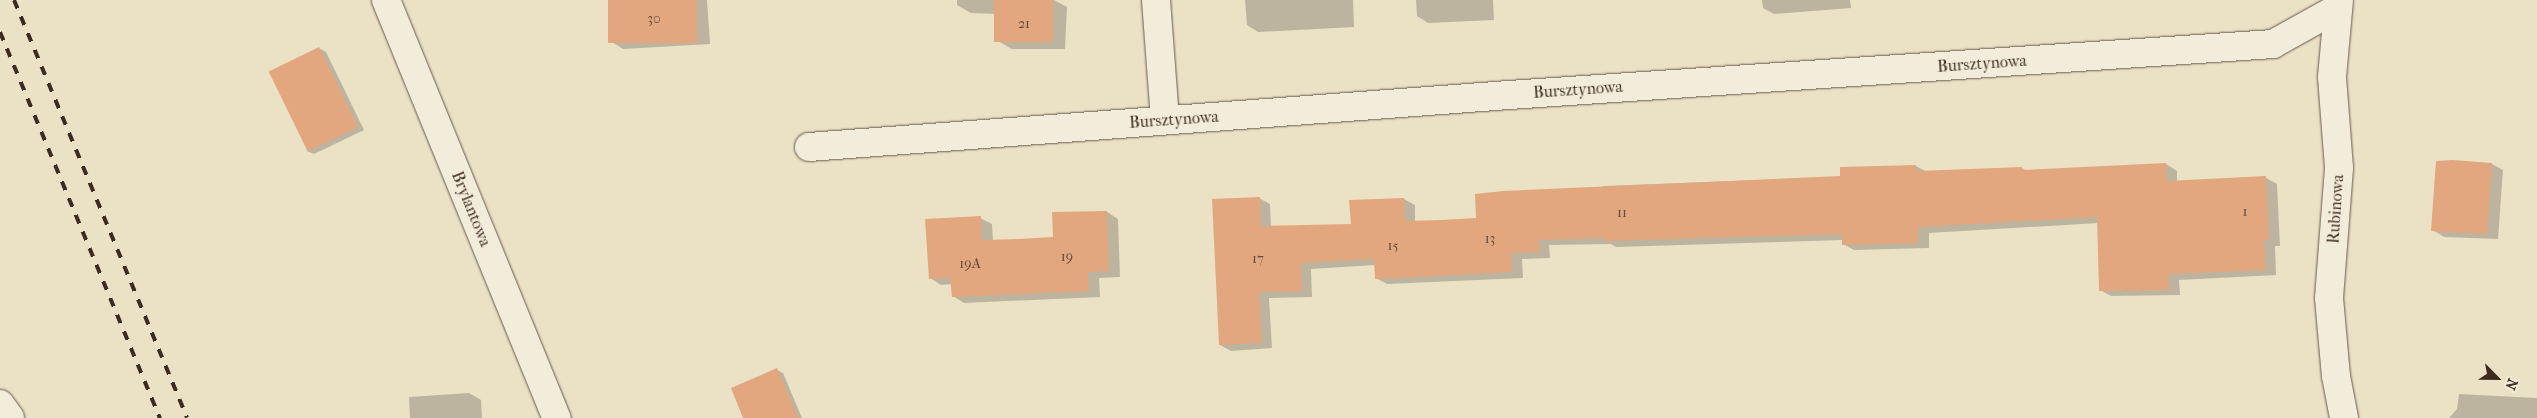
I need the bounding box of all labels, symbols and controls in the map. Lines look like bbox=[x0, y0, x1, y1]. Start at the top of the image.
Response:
house number: 30 bbox=[647, 11, 661, 27]
house number: 21 bbox=[1018, 16, 1030, 32]
street label: Bursztynowa bbox=[1937, 51, 2027, 77]
street label: Bursztynowa bbox=[1533, 77, 1623, 103]
street label: Bursztynowa bbox=[1129, 107, 1219, 133]
street label: Brylantowa bbox=[447, 169, 495, 249]
street label: Rubinowa bbox=[2324, 174, 2348, 244]
house number: 1 bbox=[2243, 204, 2247, 220]
house number: 11 bbox=[1617, 205, 1627, 221]
house number: 13 bbox=[1485, 231, 1495, 247]
house number: 15 bbox=[1388, 238, 1398, 254]
house number: 19 bbox=[1061, 249, 1073, 265]
house number: 17 bbox=[1252, 251, 1264, 267]
house number: 19A bbox=[959, 256, 981, 272]
north arrow bbox=[2472, 353, 2522, 403]
text: N bbox=[2501, 376, 2521, 392]

